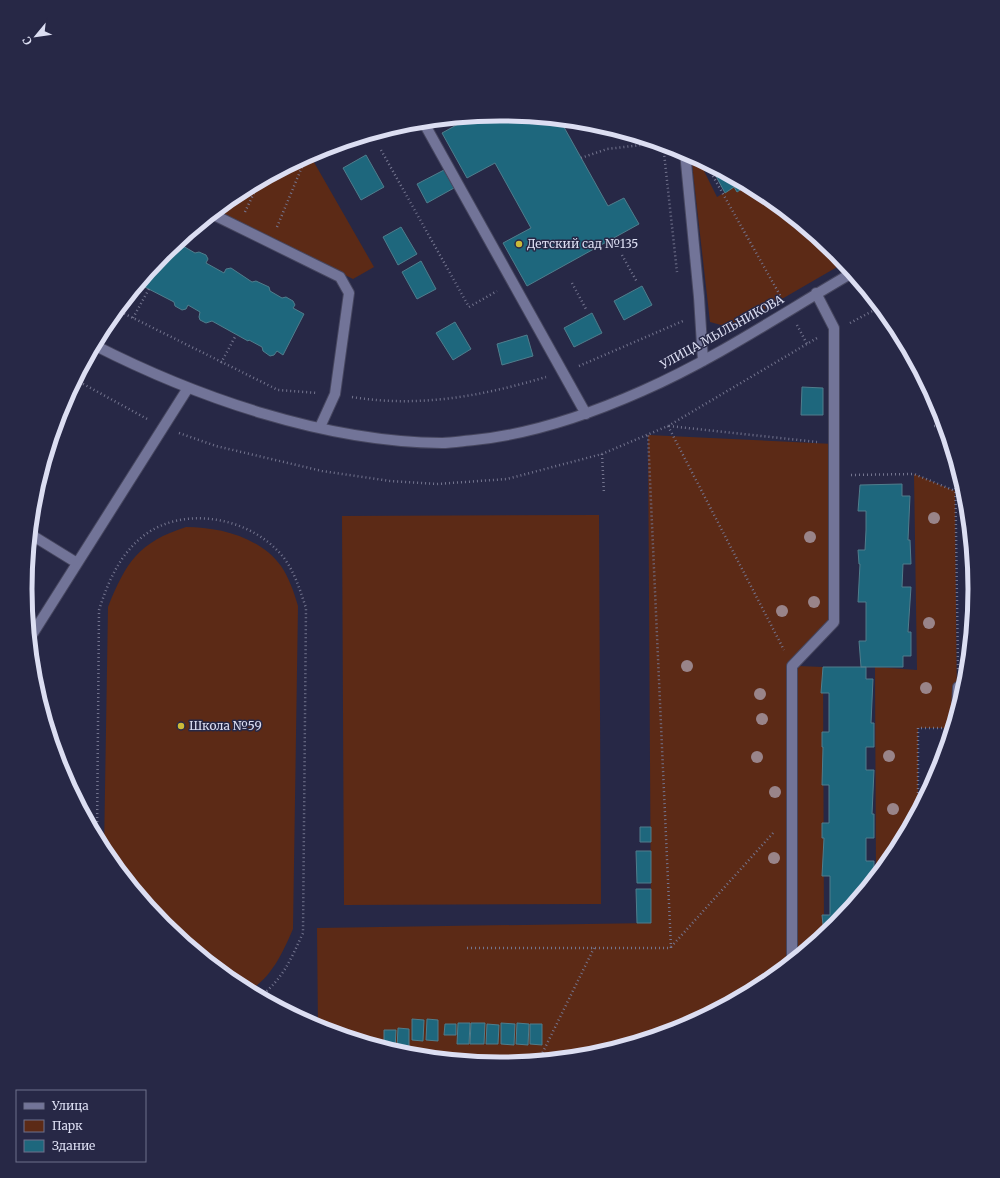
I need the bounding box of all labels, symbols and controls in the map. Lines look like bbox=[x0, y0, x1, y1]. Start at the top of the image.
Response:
north arrow bbox=[16, 16, 56, 56]
text: С bbox=[19, 34, 35, 47]
place label: Детский сад №135 bbox=[527, 236, 638, 251]
marker: Детский сад №135 bbox=[514, 239, 524, 249]
street label: УЛИЦА МЫЛЬНИКОВА bbox=[656, 291, 787, 372]
place label: Школа №59 bbox=[189, 718, 262, 733]
marker: Школа №59 bbox=[176, 721, 186, 731]
legend bbox=[16, 1090, 146, 1162]
text: Улица bbox=[51, 1098, 89, 1113]
text: Парк bbox=[52, 1118, 83, 1133]
text: Здание bbox=[52, 1138, 95, 1153]

